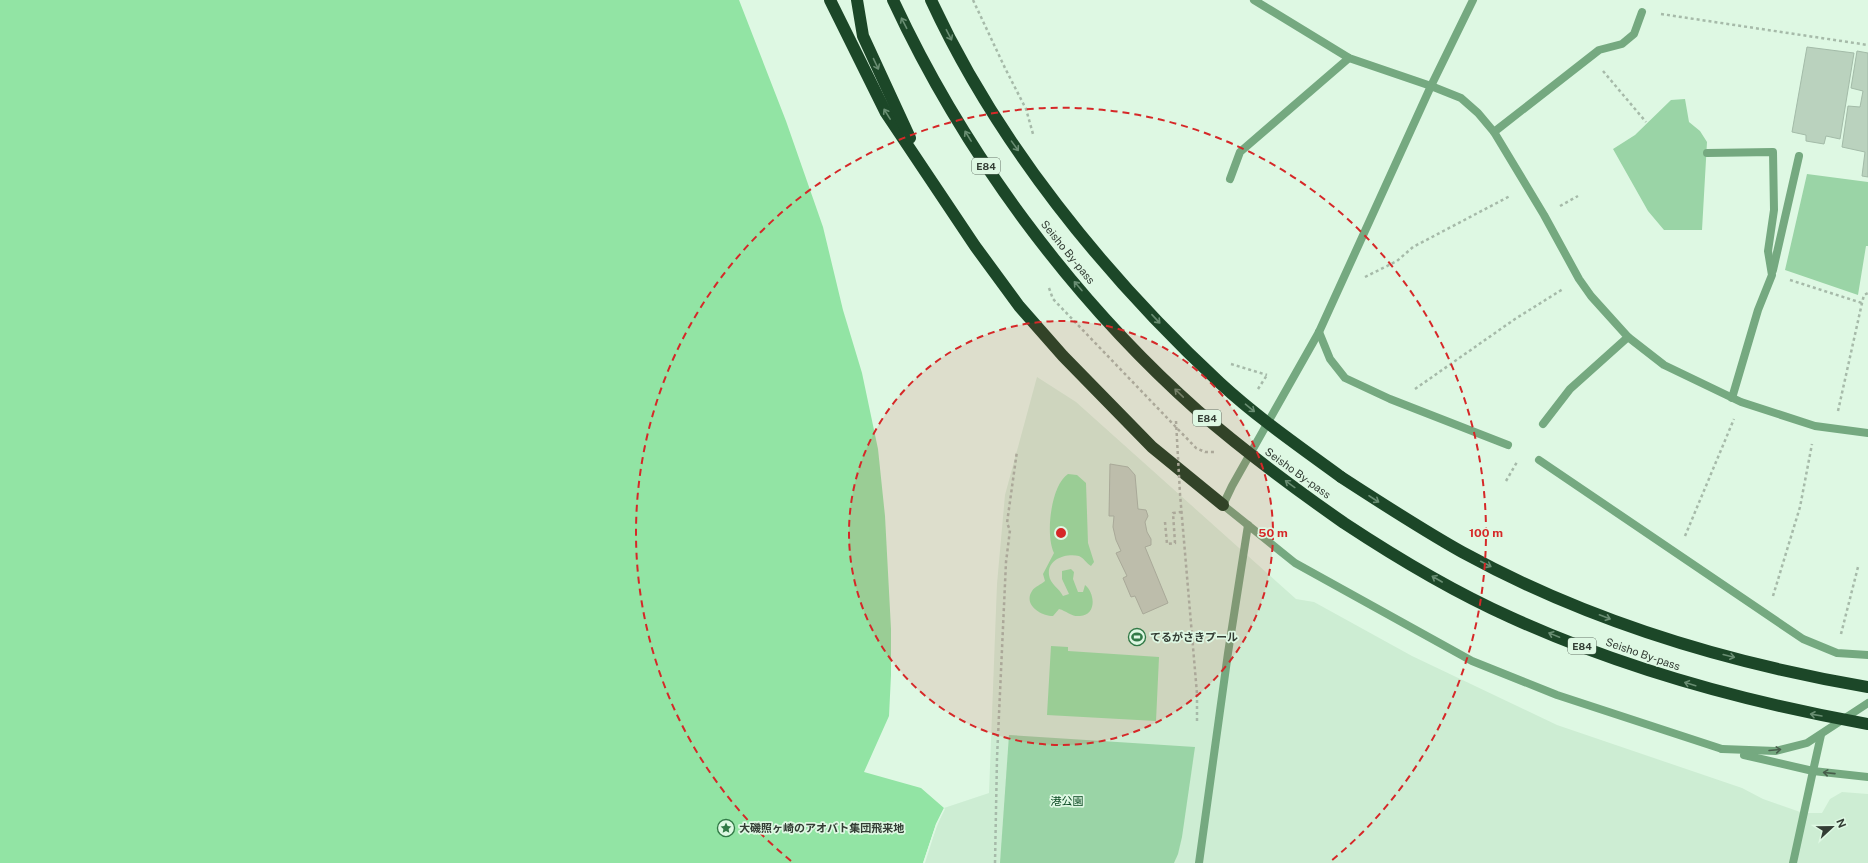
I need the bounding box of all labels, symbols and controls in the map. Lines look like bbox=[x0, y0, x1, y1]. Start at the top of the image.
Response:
one-way arrow bbox=[900, 17, 907, 29]
one-way arrow bbox=[945, 29, 953, 41]
one-way arrow bbox=[873, 57, 880, 69]
one-way arrow bbox=[883, 109, 891, 120]
one-way arrow bbox=[963, 130, 971, 142]
one-way arrow bbox=[1011, 141, 1019, 152]
road number: E84 bbox=[972, 158, 1000, 174]
street label: Seisho By-pass bbox=[1039, 218, 1097, 286]
one-way arrow bbox=[1073, 280, 1082, 291]
one-way arrow bbox=[1151, 314, 1161, 324]
one-way arrow bbox=[1174, 388, 1184, 397]
one-way arrow bbox=[1245, 403, 1256, 412]
road number: E84 bbox=[1193, 410, 1221, 426]
street label: Seisho By-pass bbox=[1263, 445, 1333, 501]
one-way arrow bbox=[1285, 480, 1296, 488]
one-way arrow bbox=[1368, 495, 1380, 503]
centre of rings bbox=[1054, 526, 1068, 540]
text: 50 m bbox=[1258, 526, 1288, 540]
text: 100 m bbox=[1469, 526, 1503, 540]
one-way arrow bbox=[1480, 561, 1492, 568]
one-way arrow bbox=[1431, 575, 1443, 583]
one-way arrow bbox=[1598, 613, 1610, 621]
sports icon: てるがさきプール bbox=[1127, 627, 1147, 647]
place label: てるがさきプール bbox=[1150, 631, 1238, 643]
one-way arrow bbox=[1549, 631, 1561, 638]
street label: Seisho By-pass bbox=[1604, 636, 1682, 673]
road number: E84 bbox=[1568, 638, 1596, 654]
one-way arrow bbox=[1722, 653, 1735, 661]
one-way arrow bbox=[1683, 680, 1696, 687]
one-way arrow bbox=[1810, 710, 1823, 718]
one-way arrow bbox=[1768, 747, 1781, 754]
one-way arrow bbox=[1823, 769, 1836, 776]
park label: 港公園 bbox=[1051, 795, 1084, 807]
north arrow bbox=[1812, 807, 1852, 847]
text: N bbox=[1834, 817, 1848, 829]
place icon: 大磯照ヶ崎のアオバト集団飛来地 bbox=[716, 818, 736, 838]
place label: 大磯照ヶ崎のアオバト集団飛来地 bbox=[739, 822, 904, 834]

